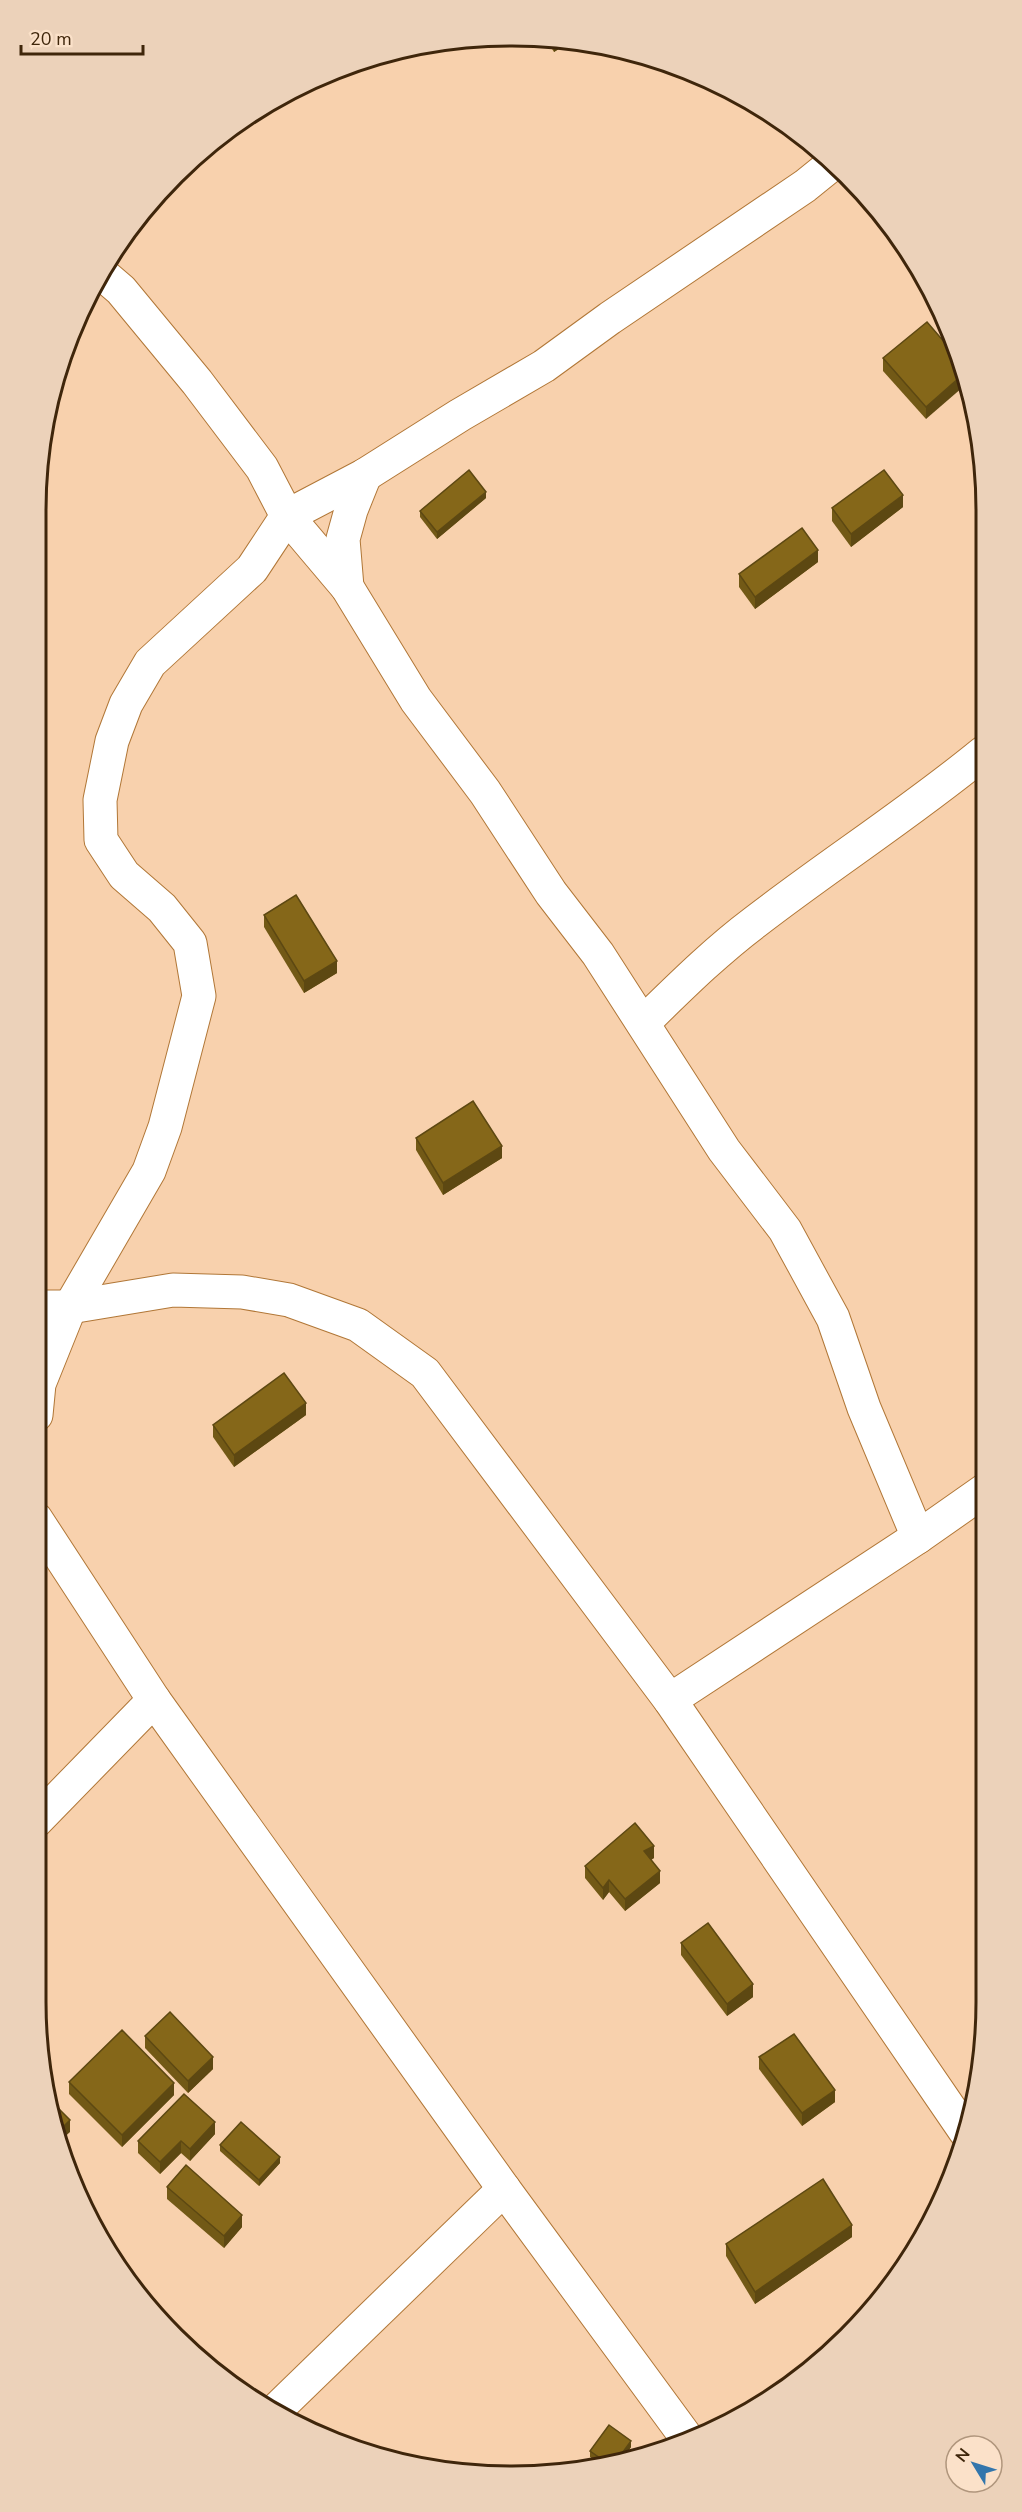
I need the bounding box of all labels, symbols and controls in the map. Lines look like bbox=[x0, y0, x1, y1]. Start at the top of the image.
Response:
scale bar bbox=[21, 18, 142, 56]
text: 20 m bbox=[30, 27, 72, 51]
north arrow bbox=[944, 2434, 1004, 2494]
text: N bbox=[951, 2444, 975, 2467]

